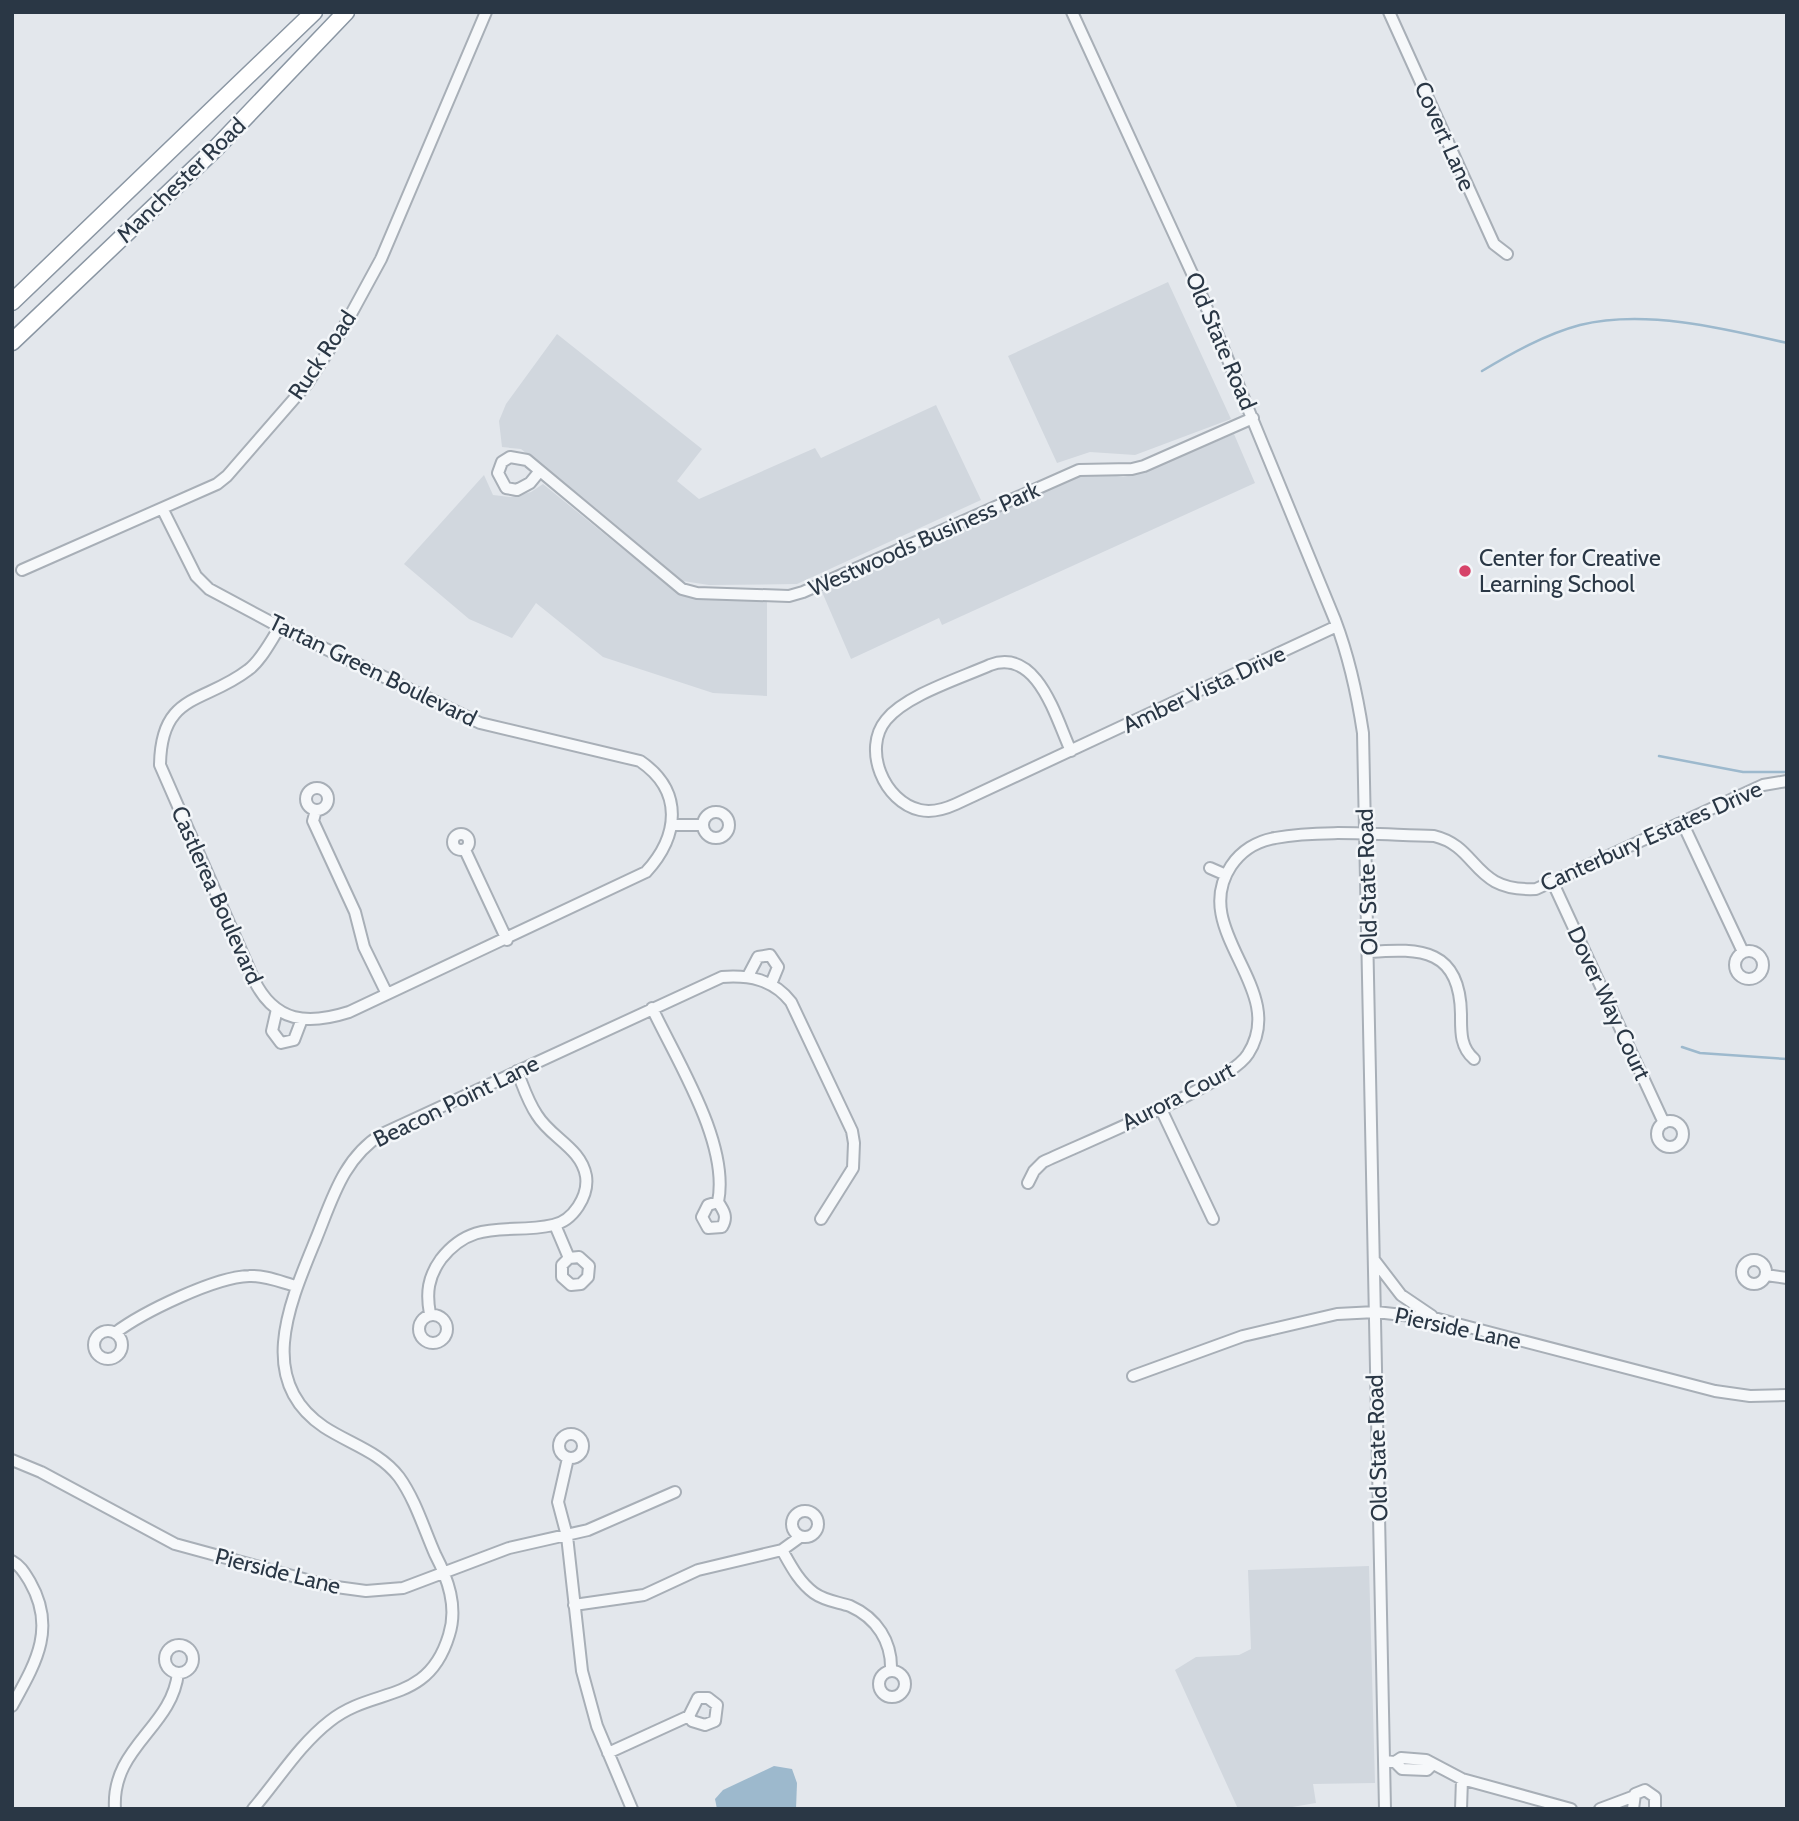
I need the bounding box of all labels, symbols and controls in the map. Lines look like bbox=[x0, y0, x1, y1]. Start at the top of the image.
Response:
street label: Covert Lane bbox=[1409, 77, 1482, 195]
street label: Manchester Road bbox=[111, 111, 251, 249]
street label: Old State Road bbox=[1179, 268, 1263, 414]
street label: Ruck Road bbox=[282, 305, 362, 405]
street label: Westwoods Business Park bbox=[804, 475, 1044, 603]
place label: Center for Creative Learning School bbox=[1479, 544, 1661, 598]
marker: Center for Creative Learning School bbox=[1457, 563, 1473, 579]
street label: Tartan Green Boulevard bbox=[265, 608, 481, 732]
street label: Amber Vista Drive bbox=[1118, 639, 1290, 739]
street label: Canterbury Estates Drive bbox=[1536, 774, 1766, 898]
street label: Castlerea Boulevard bbox=[165, 802, 269, 988]
street label: Old State Road bbox=[1350, 808, 1384, 956]
street label: Dover Way Court bbox=[1561, 922, 1657, 1084]
street label: Beacon Point Lane bbox=[369, 1049, 544, 1153]
street label: Aurora Court bbox=[1117, 1056, 1239, 1136]
street label: Pierside Lane bbox=[1392, 1301, 1524, 1355]
street label: Old State Road bbox=[1360, 1374, 1394, 1522]
street label: Pierside Lane bbox=[212, 1542, 344, 1600]

